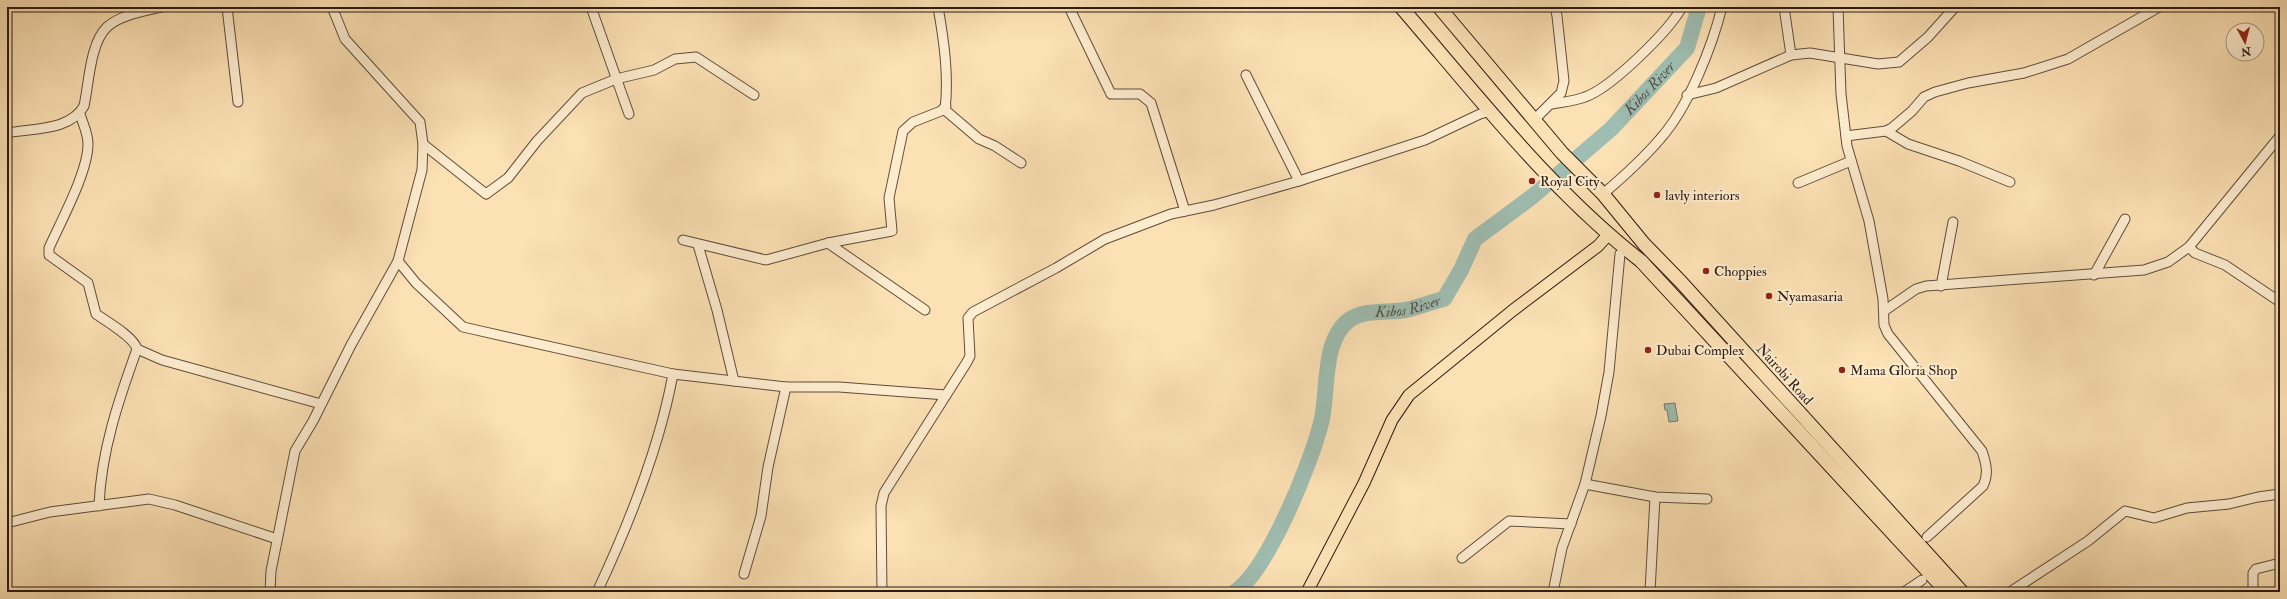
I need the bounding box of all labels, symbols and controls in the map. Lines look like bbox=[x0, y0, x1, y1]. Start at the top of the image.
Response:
north arrow bbox=[2225, 22, 2265, 62]
text: N bbox=[2239, 44, 2253, 59]
water label: Kibos River bbox=[1619, 57, 1680, 120]
place label: Royal City bbox=[1540, 173, 1600, 191]
marker: Royal City bbox=[1527, 176, 1537, 186]
place label: lavly interiors bbox=[1665, 187, 1740, 205]
marker: lavly interiors bbox=[1652, 190, 1662, 200]
place label: Choppies bbox=[1714, 263, 1767, 281]
marker: Choppies bbox=[1701, 266, 1711, 276]
place label: Nyamasaria bbox=[1777, 288, 1843, 306]
water label: Kibos River bbox=[1374, 291, 1444, 322]
marker: Nyamasaria bbox=[1764, 291, 1774, 301]
street label: Nairobi Road bbox=[1753, 340, 1817, 408]
place label: Dubai Complex bbox=[1656, 342, 1745, 360]
marker: Dubai Complex bbox=[1643, 345, 1653, 355]
place label: Mama Gloria Shop bbox=[1850, 362, 1957, 380]
marker: Mama Gloria Shop bbox=[1837, 365, 1847, 375]

